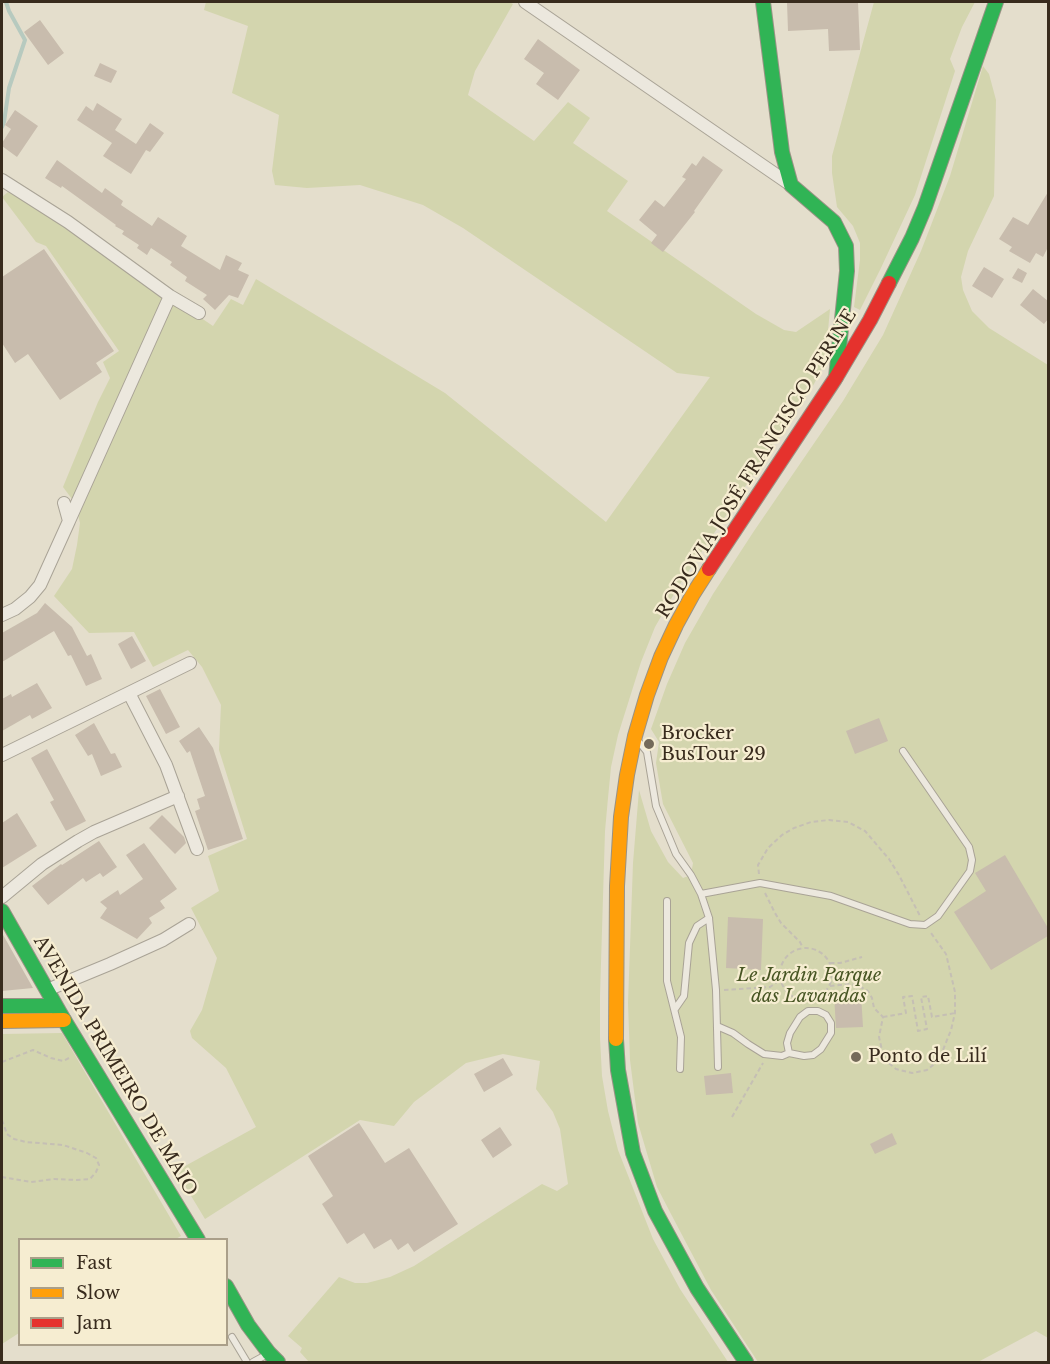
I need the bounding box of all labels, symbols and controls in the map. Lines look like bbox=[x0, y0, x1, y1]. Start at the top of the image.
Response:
street label: RODOVIA JOSÉ FRANCISCO PERINE bbox=[652, 306, 862, 622]
place label: Brocker BusTour 29 bbox=[661, 723, 766, 766]
marker: Brocker BusTour 29 bbox=[642, 737, 656, 751]
street label: AVENIDA PRIMEIRO DE MAIO bbox=[29, 932, 201, 1200]
park label: Le Jardin Parque das Lavandas bbox=[737, 965, 881, 1008]
place label: Ponto de Lilí bbox=[868, 1046, 987, 1068]
marker: Ponto de Lilí bbox=[849, 1050, 863, 1064]
legend bbox=[18, 1238, 228, 1346]
text: Fast bbox=[76, 1252, 112, 1274]
text: Slow bbox=[76, 1282, 120, 1304]
text: Jam bbox=[76, 1312, 112, 1334]

